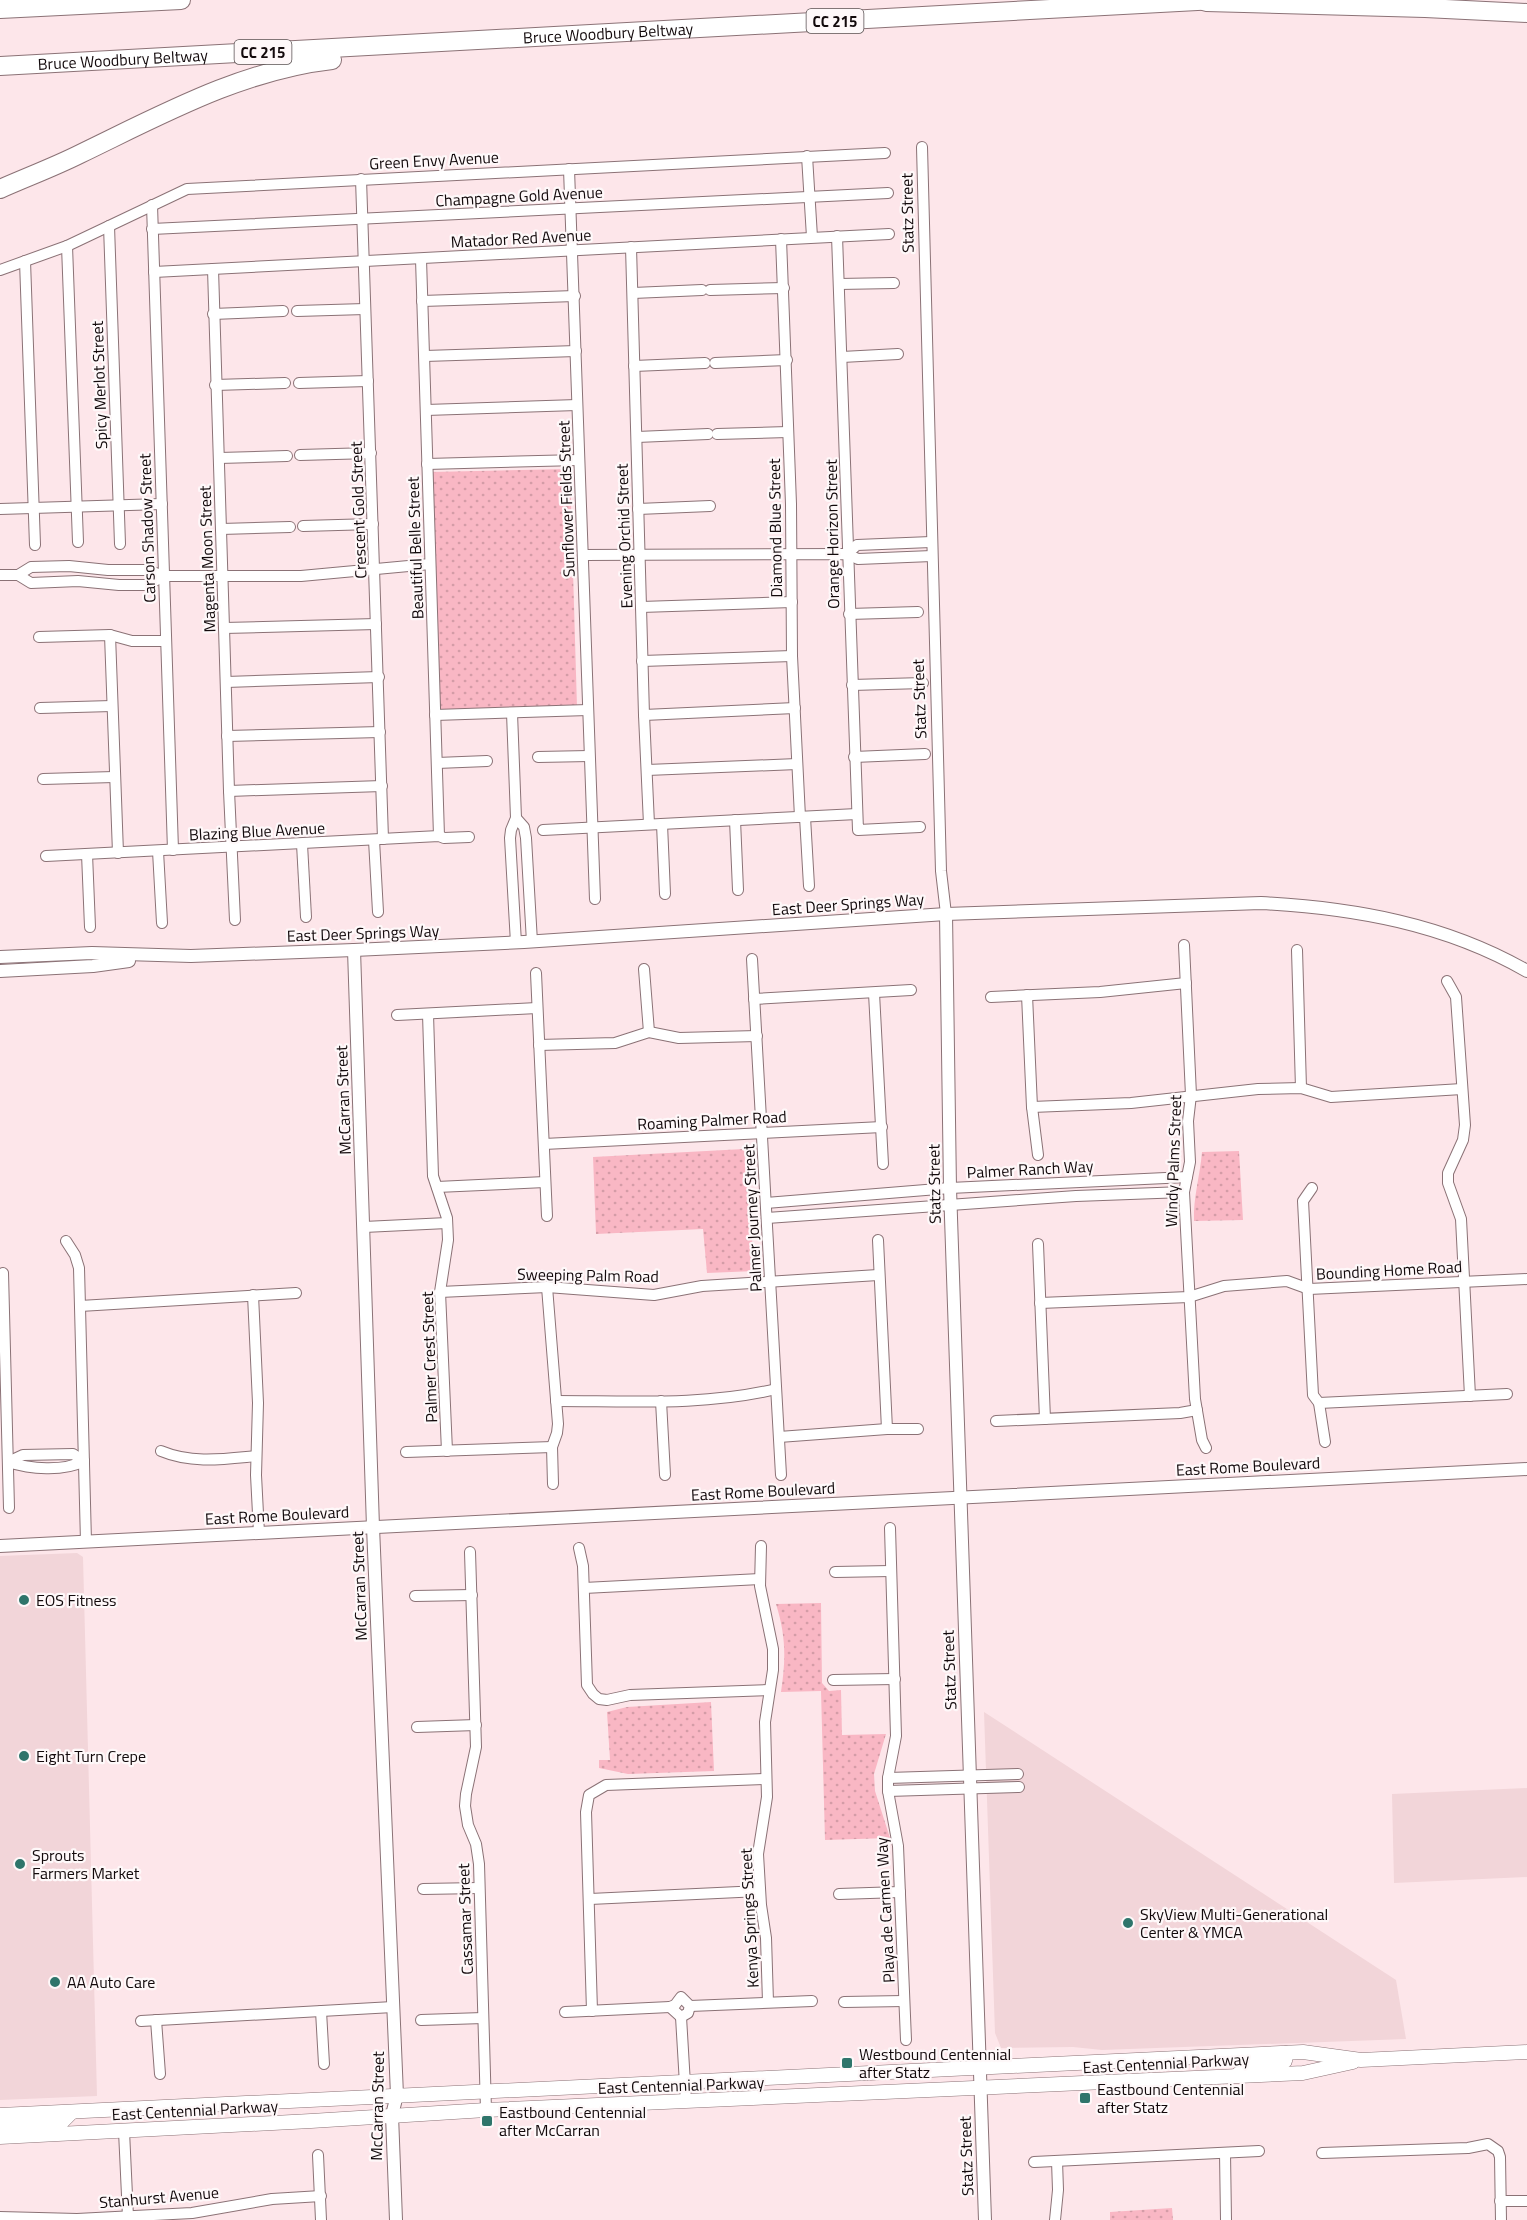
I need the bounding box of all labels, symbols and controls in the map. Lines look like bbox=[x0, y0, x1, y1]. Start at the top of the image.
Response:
road number: CC 215 bbox=[806, 9, 864, 33]
street label: Bruce Woodbury Beltway bbox=[522, 16, 694, 50]
road number: CC 215 bbox=[234, 40, 292, 64]
street label: Bruce Woodbury Beltway bbox=[37, 43, 209, 76]
street label: Green Envy Avenue bbox=[369, 145, 499, 175]
street label: Statz Street bbox=[894, 173, 920, 253]
street label: Champagne Gold Avenue bbox=[435, 180, 603, 212]
street label: Matador Red Avenue bbox=[450, 222, 592, 254]
street label: Spicy Merlot Street bbox=[85, 320, 113, 450]
street label: Sunflower Fields Street bbox=[551, 420, 581, 578]
street label: Crescent Gold Street bbox=[344, 441, 372, 579]
street label: Carson Shadow Street bbox=[132, 453, 162, 603]
street label: Diamond Blue Street bbox=[762, 458, 788, 598]
street label: Orange Horizon Street bbox=[819, 459, 845, 609]
street label: Evening Orchid Street bbox=[609, 463, 639, 609]
street label: Beautiful Belle Street bbox=[401, 476, 429, 620]
street label: Magenta Moon Street bbox=[192, 485, 222, 633]
street label: Statz Street bbox=[906, 658, 932, 739]
street label: Blazing Blue Avenue bbox=[188, 815, 326, 847]
street label: East Deer Springs Way bbox=[771, 887, 925, 921]
street label: East Deer Springs Way bbox=[286, 918, 440, 948]
street label: McCarran Street bbox=[329, 1044, 357, 1155]
street label: Windy Palms Street bbox=[1159, 1094, 1187, 1228]
street label: Roaming Palmer Road bbox=[637, 1104, 787, 1136]
street label: Palmer Journey Street bbox=[736, 1143, 768, 1292]
street label: Statz Street bbox=[921, 1144, 947, 1224]
street label: Palmer Ranch Way bbox=[966, 1154, 1094, 1184]
street label: Bounding Home Road bbox=[1315, 1254, 1463, 1286]
street label: Sweeping Palm Road bbox=[517, 1262, 659, 1288]
street label: Palmer Crest Street bbox=[415, 1290, 443, 1423]
street label: East Rome Boulevard bbox=[1175, 1450, 1321, 1482]
street label: East Rome Boulevard bbox=[690, 1475, 836, 1507]
street label: East Rome Boulevard bbox=[204, 1499, 350, 1531]
street label: McCarran Street bbox=[345, 1530, 373, 1641]
place label: EOS Fitness bbox=[36, 1588, 117, 1612]
marker: EOS Fitness bbox=[17, 1593, 31, 1607]
street label: Statz Street bbox=[936, 1629, 962, 1710]
place label: Eight Turn Crepe bbox=[36, 1744, 146, 1768]
marker: Eight Turn Crepe bbox=[17, 1749, 31, 1763]
street label: Playa de Carmen Way bbox=[869, 1836, 901, 1983]
place label: Sprouts Farmers Market bbox=[32, 1843, 140, 1885]
street label: Kenya Springs Street bbox=[733, 1847, 765, 1988]
marker: Sprouts Farmers Market bbox=[13, 1857, 27, 1871]
street label: Cassamar Street bbox=[451, 1863, 479, 1975]
place label: SkyView Multi-Generational Center & YMCA bbox=[1140, 1902, 1328, 1944]
marker: SkyView Multi-Generational Center & YMCA bbox=[1121, 1916, 1135, 1930]
place label: AA Auto Care bbox=[67, 1970, 155, 1994]
marker: AA Auto Care bbox=[48, 1975, 62, 1989]
place label: Westbound Centennial after Statz bbox=[859, 2042, 1011, 2084]
street label: East Centennial Parkway bbox=[1082, 2047, 1250, 2079]
street label: McCarran Street bbox=[364, 2051, 390, 2161]
marker: Westbound Centennial after Statz bbox=[840, 2056, 854, 2070]
street label: East Centennial Parkway bbox=[597, 2070, 765, 2100]
place label: Eastbound Centennial after Statz bbox=[1097, 2077, 1244, 2119]
marker: Eastbound Centennial after Statz bbox=[1078, 2091, 1092, 2105]
street label: East Centennial Parkway bbox=[111, 2094, 279, 2126]
place label: Eastbound Centennial after McCarran bbox=[499, 2100, 646, 2142]
marker: Eastbound Centennial after McCarran bbox=[480, 2114, 494, 2128]
street label: Statz Street bbox=[953, 2115, 979, 2196]
street label: Stanhurst Avenue bbox=[98, 2180, 220, 2214]

